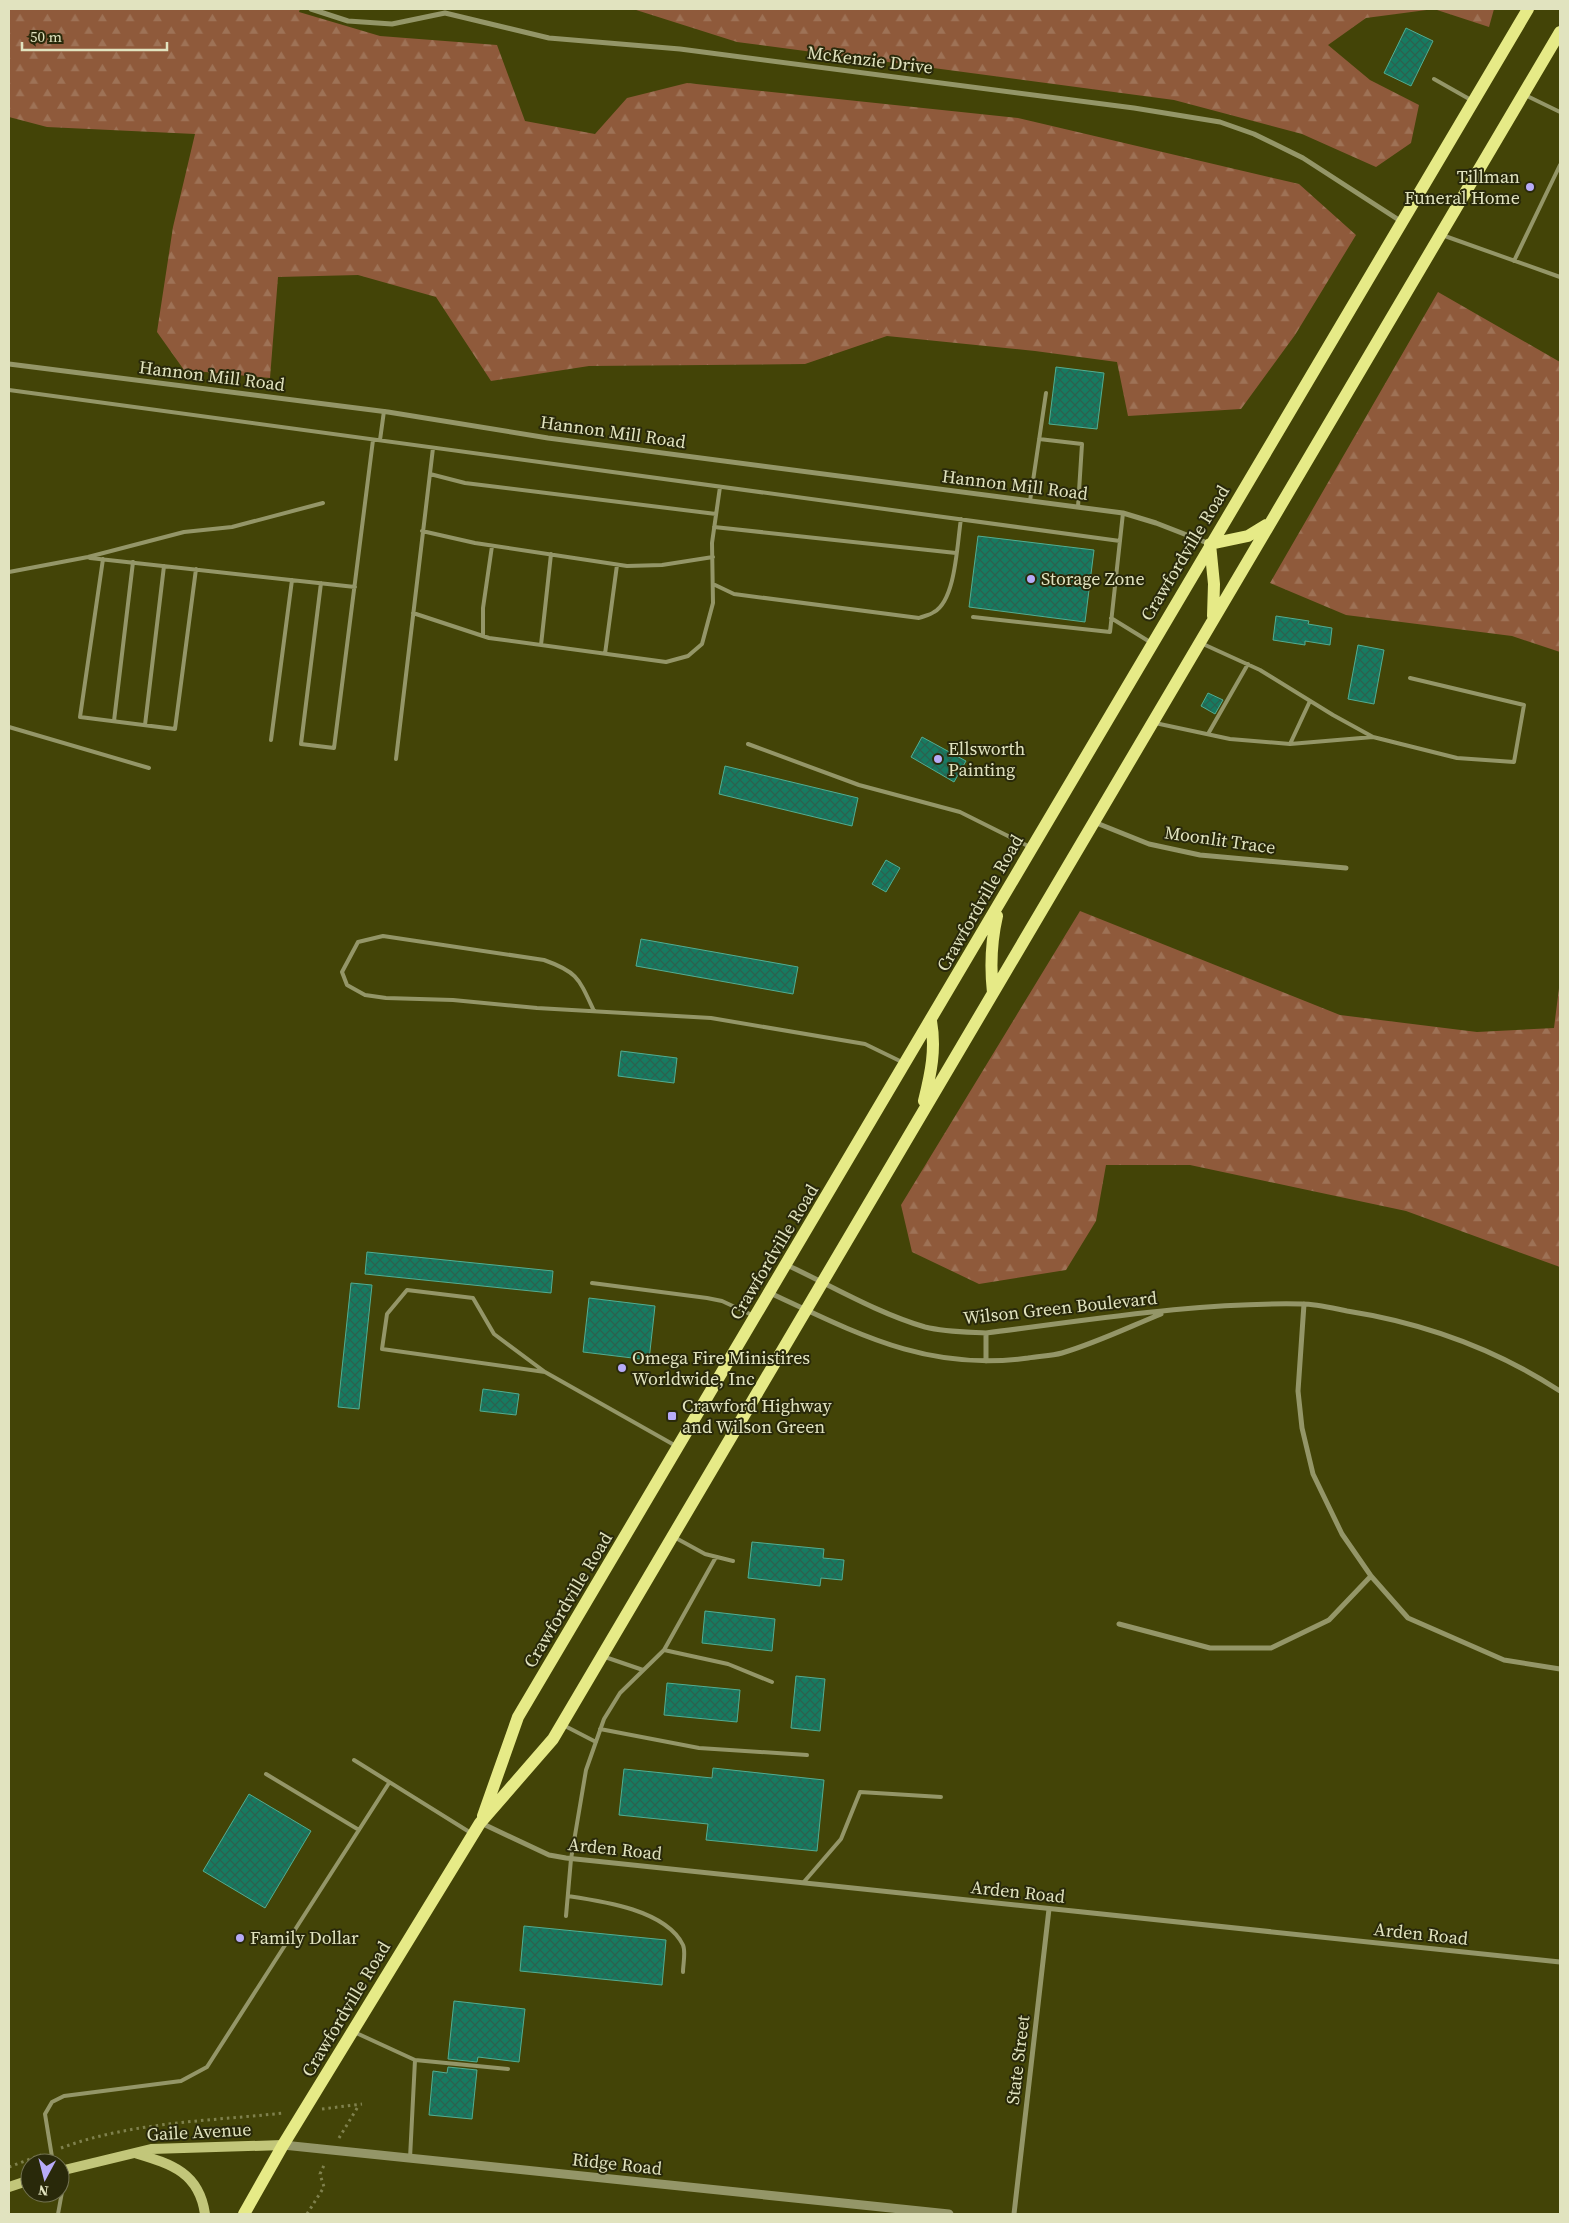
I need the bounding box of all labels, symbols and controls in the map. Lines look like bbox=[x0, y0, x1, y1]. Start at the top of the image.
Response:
scale bar bbox=[22, 20, 168, 52]
text: 50 m bbox=[30, 26, 62, 47]
street label: McKenzie Drive bbox=[806, 39, 934, 80]
place label: Tillman Funeral Home bbox=[1404, 164, 1520, 210]
marker: Tillman Funeral Home bbox=[1524, 181, 1536, 193]
street label: Hannon Mill Road bbox=[138, 354, 287, 397]
street label: Hannon Mill Road bbox=[539, 409, 688, 454]
street label: Hannon Mill Road bbox=[941, 463, 1090, 506]
street label: Crawfordville Road bbox=[1134, 480, 1235, 625]
place label: Storage Zone bbox=[1041, 566, 1145, 591]
marker: Storage Zone bbox=[1025, 573, 1037, 585]
place label: Ellsworth Painting bbox=[948, 736, 1025, 782]
marker: Ellsworth Painting bbox=[932, 753, 944, 765]
street label: Moonlit Trace bbox=[1163, 819, 1277, 860]
street label: Crawfordville Road bbox=[930, 830, 1029, 976]
street label: Crawfordville Road bbox=[723, 1179, 824, 1324]
street label: Wilson Green Boulevard bbox=[962, 1285, 1158, 1330]
place label: Omega Fire Ministires Worldwide, Inc bbox=[632, 1345, 810, 1391]
marker: Omega Fire Ministires Worldwide, Inc bbox=[616, 1362, 628, 1374]
place label: Crawford Highway and Wilson Green bbox=[682, 1393, 833, 1439]
marker: Crawford Highway and Wilson Green bbox=[666, 1410, 678, 1422]
street label: Crawfordville Road bbox=[517, 1527, 618, 1672]
street label: Arden Road bbox=[567, 1831, 663, 1866]
street label: Arden Road bbox=[970, 1874, 1066, 1909]
street label: Arden Road bbox=[1373, 1916, 1469, 1951]
place label: Family Dollar bbox=[250, 1925, 359, 1950]
marker: Family Dollar bbox=[234, 1932, 246, 1944]
street label: Crawfordville Road bbox=[295, 1936, 396, 2081]
street label: State Street bbox=[1000, 2014, 1035, 2106]
street label: Gaile Avenue bbox=[146, 2116, 252, 2147]
street label: Ridge Road bbox=[571, 2146, 663, 2181]
north arrow bbox=[20, 2153, 70, 2203]
text: N bbox=[37, 2180, 50, 2201]

